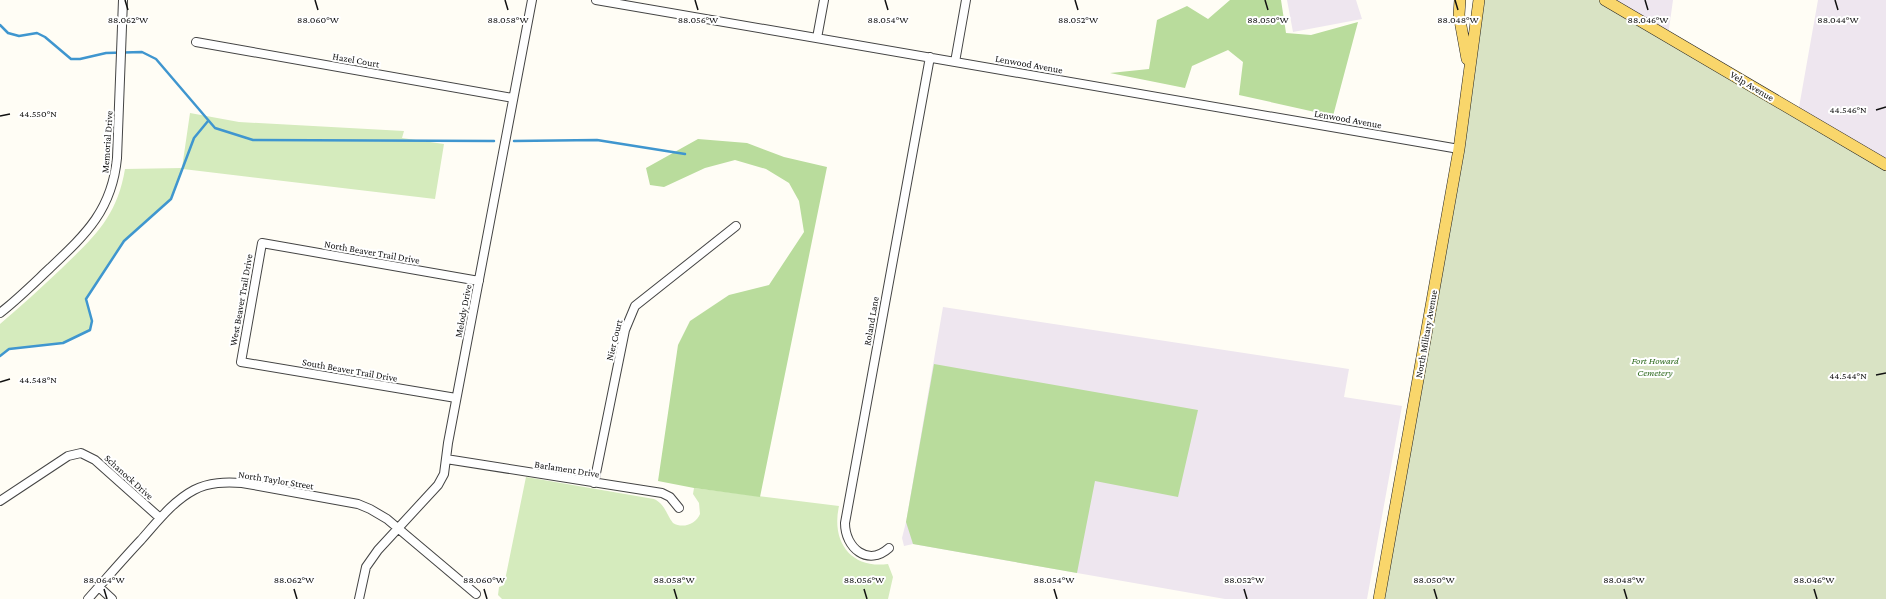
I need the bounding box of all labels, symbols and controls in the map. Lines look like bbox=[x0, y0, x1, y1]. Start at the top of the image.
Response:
text: 88.062°W bbox=[108, 14, 149, 25]
text: 88.060°W bbox=[297, 14, 340, 25]
text: 88.058°W bbox=[487, 14, 529, 25]
text: 88.056°W bbox=[678, 14, 719, 25]
text: 88.054°W bbox=[868, 14, 909, 25]
text: 88.052°W bbox=[1058, 14, 1099, 25]
text: 88.050°W bbox=[1247, 14, 1290, 25]
text: 88.048°W bbox=[1437, 14, 1480, 25]
text: 88.046°W bbox=[1628, 14, 1669, 25]
text: 88.044°W bbox=[1817, 14, 1859, 25]
street label: Hazel Court bbox=[332, 50, 381, 70]
street label: Lenwood Avenue bbox=[994, 53, 1064, 75]
street label: Velp Avenue bbox=[1728, 69, 1776, 104]
text: 44.546°N bbox=[1829, 104, 1867, 115]
text: 44.550°N bbox=[19, 108, 57, 119]
street label: Lenwood Avenue bbox=[1313, 108, 1383, 130]
street label: Memorial Drive bbox=[99, 110, 115, 174]
street label: North Beaver Trail Drive bbox=[323, 238, 421, 266]
street label: West Beaver Trail Drive bbox=[227, 252, 255, 347]
street label: Melody Drive bbox=[452, 283, 474, 338]
street label: North Military Avenue bbox=[1413, 289, 1439, 379]
street label: Roland Lane bbox=[861, 295, 881, 346]
street label: Nier Court bbox=[604, 318, 625, 362]
park label: Fort Howard Cemetery bbox=[1631, 355, 1679, 378]
street label: South Beaver Trail Drive bbox=[301, 356, 399, 384]
text: 44.544°N bbox=[1829, 370, 1867, 381]
text: 44.548°N bbox=[19, 374, 57, 385]
street label: Schanock Drive bbox=[102, 452, 156, 502]
street label: Barlament Drive bbox=[534, 458, 601, 480]
street label: North Taylor Street bbox=[237, 469, 315, 492]
text: 88.064°W bbox=[83, 574, 125, 585]
text: 88.062°W bbox=[274, 574, 315, 585]
text: 88.060°W bbox=[463, 574, 506, 585]
text: 88.058°W bbox=[653, 574, 695, 585]
text: 88.056°W bbox=[844, 574, 885, 585]
text: 88.054°W bbox=[1034, 574, 1075, 585]
text: 88.052°W bbox=[1224, 574, 1265, 585]
text: 88.050°W bbox=[1413, 574, 1456, 585]
text: 88.048°W bbox=[1603, 574, 1646, 585]
text: 88.046°W bbox=[1794, 574, 1835, 585]

